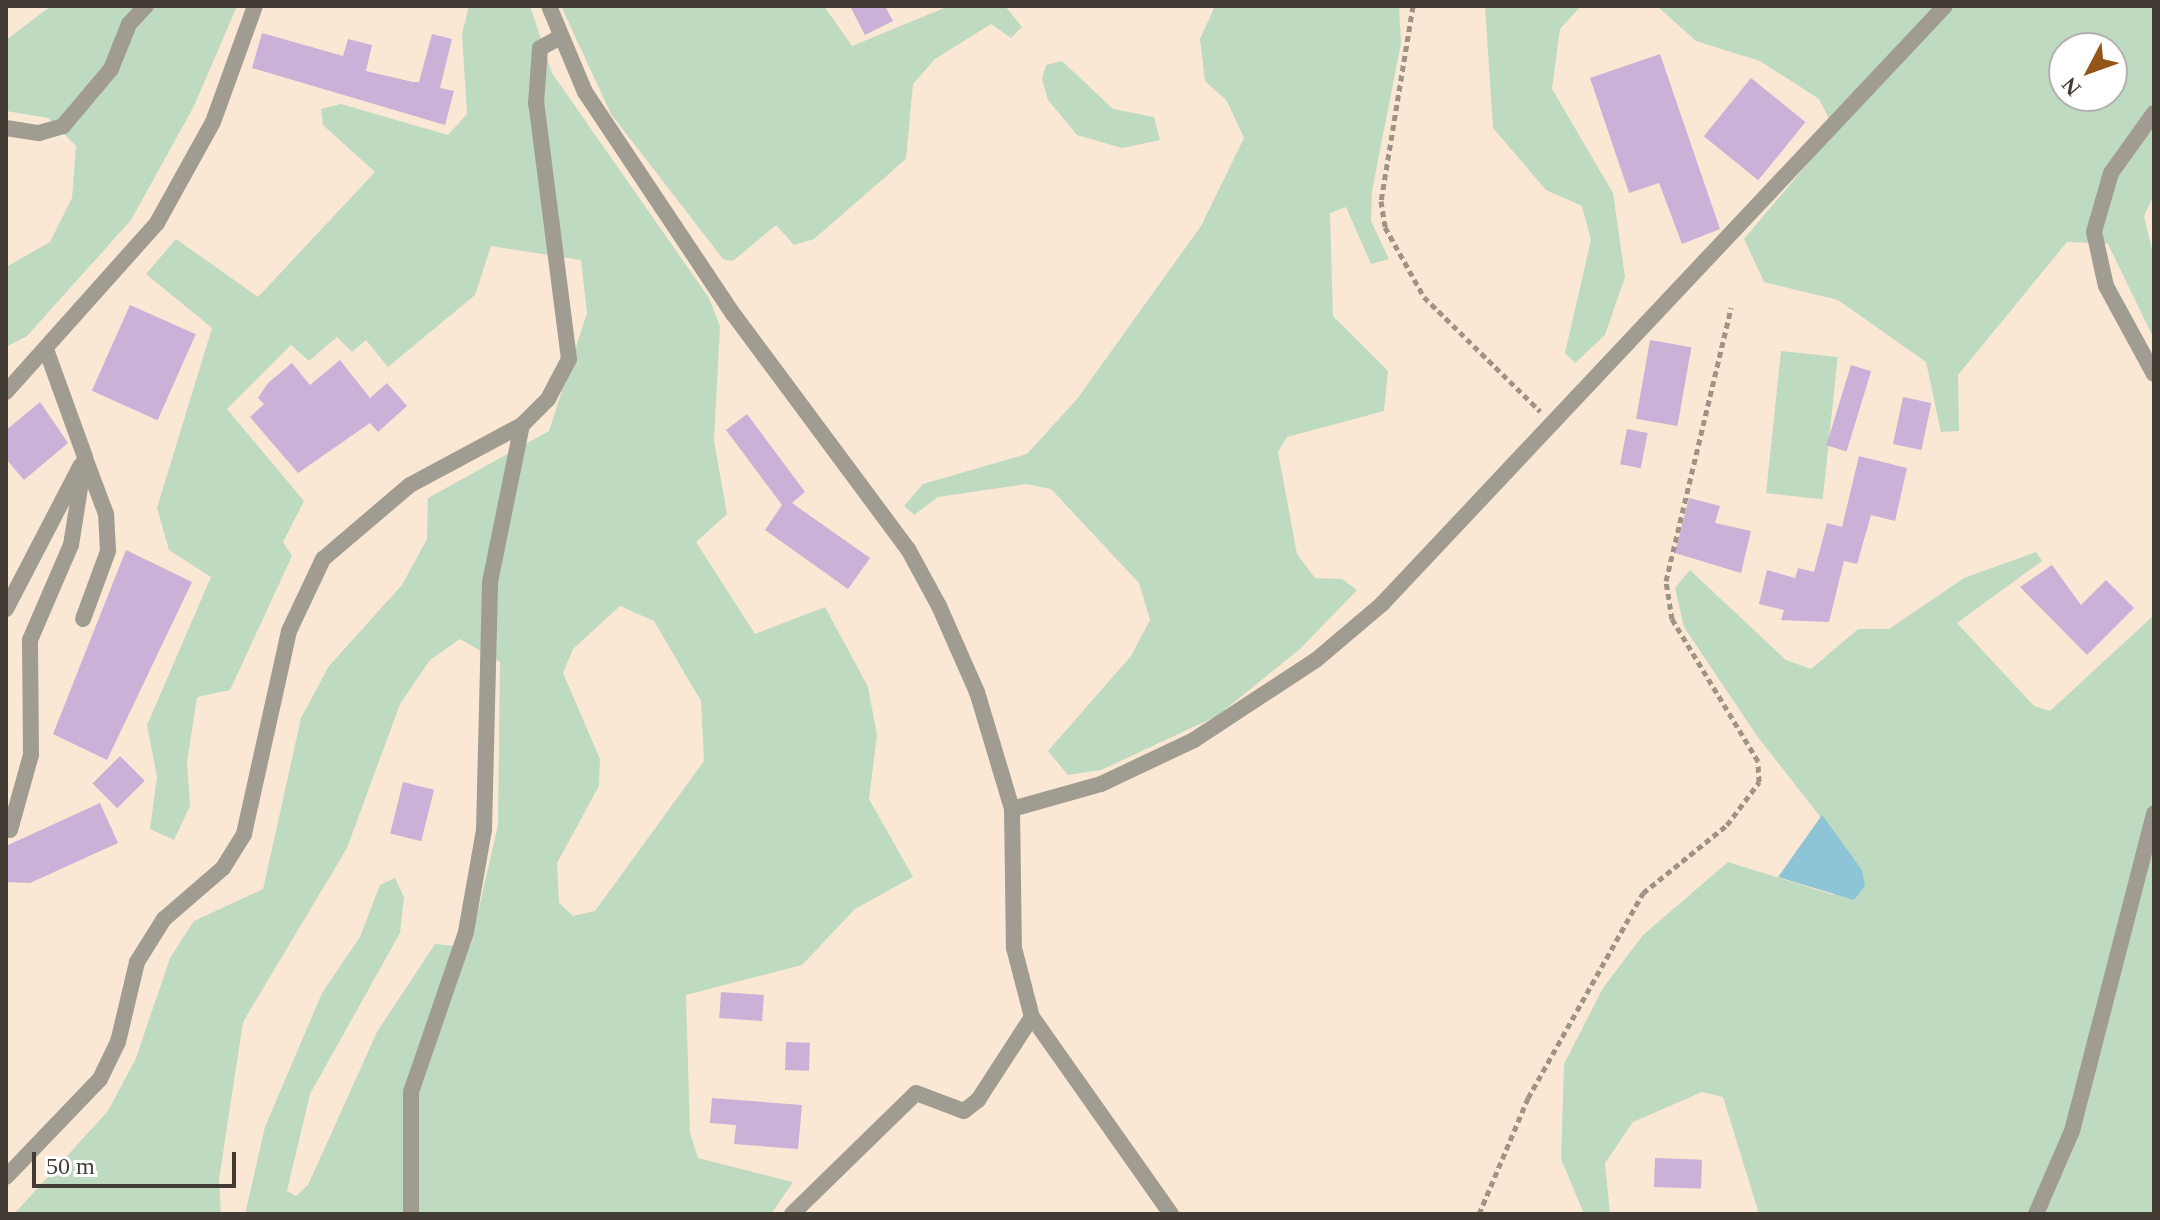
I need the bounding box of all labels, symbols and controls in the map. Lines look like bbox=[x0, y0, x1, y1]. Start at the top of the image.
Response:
north arrow bbox=[2048, 32, 2128, 112]
text: N bbox=[2056, 73, 2086, 101]
scale bar bbox=[36, 1136, 240, 1186]
text: 50 m bbox=[46, 1153, 95, 1179]

